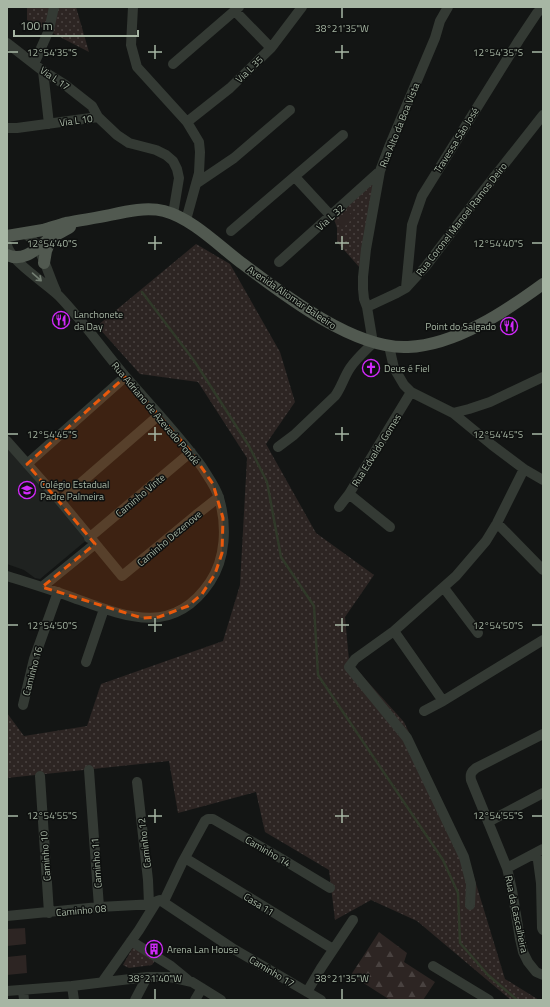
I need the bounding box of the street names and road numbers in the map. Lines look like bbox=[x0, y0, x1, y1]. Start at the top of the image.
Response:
street label: Via L 35 bbox=[232, 52, 267, 86]
street label: Via L 17 bbox=[37, 63, 73, 94]
street label: Rua Alto da Boa Vista bbox=[376, 81, 423, 170]
street label: Travessa São José bbox=[430, 105, 483, 176]
street label: Via L 10 bbox=[58, 111, 94, 130]
street label: Rua Coronel Manoel Ramos Deiro bbox=[412, 159, 511, 279]
street label: Via L 32 bbox=[313, 201, 348, 234]
street label: Avenida Aliomar Baleeiro bbox=[244, 262, 339, 333]
street label: Rua Adriano de Azevedo Pondé bbox=[108, 358, 203, 468]
street label: Rua Edvaldo Gomes bbox=[348, 411, 405, 490]
street label: Caminho Vinte bbox=[112, 470, 169, 521]
street label: Caminho Dezenove bbox=[134, 507, 205, 570]
street label: Caminho 16 bbox=[19, 644, 46, 697]
street label: Caminho 12 bbox=[134, 817, 155, 869]
street label: Caminho 10 bbox=[36, 830, 55, 882]
street label: Caminho 14 bbox=[242, 832, 294, 871]
street label: Caminho 11 bbox=[87, 837, 106, 889]
street label: Rua da Cascaiheira bbox=[501, 874, 532, 954]
street label: Casa 11 bbox=[241, 889, 277, 920]
street label: Caminho 08 bbox=[55, 901, 107, 920]
street label: Caminho 17 bbox=[246, 952, 297, 991]

